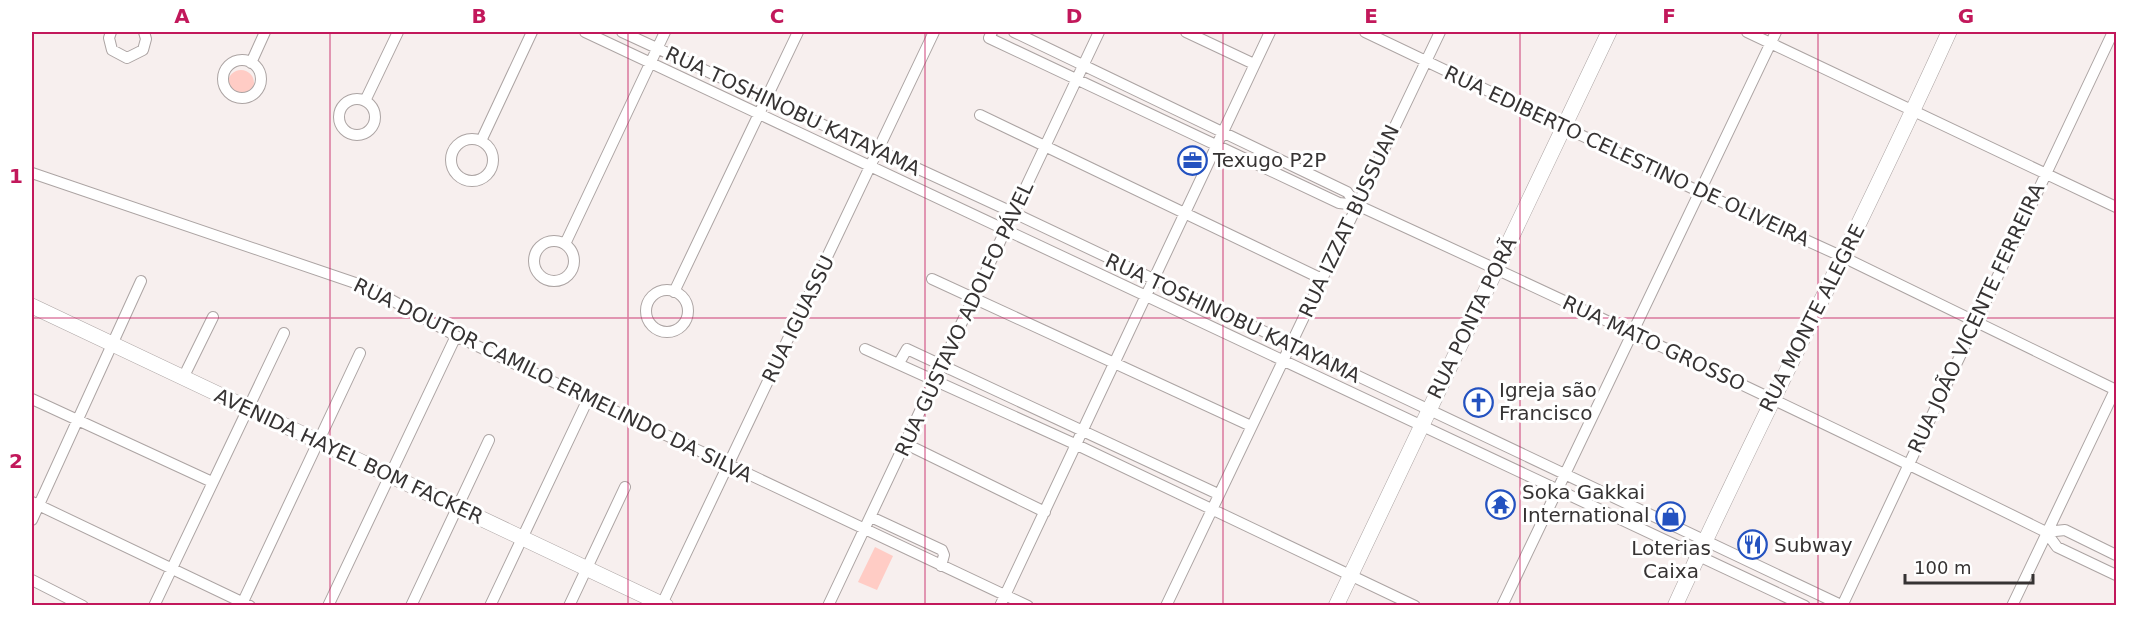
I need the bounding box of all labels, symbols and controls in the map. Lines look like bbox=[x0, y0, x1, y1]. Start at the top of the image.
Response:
text: A bbox=[174, 4, 190, 28]
text: B bbox=[471, 4, 487, 28]
text: C bbox=[770, 4, 784, 28]
text: D bbox=[1066, 4, 1082, 28]
text: E bbox=[1364, 4, 1378, 28]
text: F bbox=[1662, 4, 1676, 28]
text: G bbox=[1958, 4, 1974, 28]
street label: RUA TOSHINOBU KATAYAMA bbox=[662, 41, 925, 181]
street label: RUA EDIBERTO CELESTINO DE OLIVEIRA bbox=[1441, 61, 1814, 252]
street label: RUA IZZAT BUSSUAN bbox=[1294, 121, 1404, 321]
office icon: Texugo P2P bbox=[1176, 144, 1208, 176]
place label: Texugo P2P bbox=[1212, 148, 1326, 172]
text: 1 bbox=[9, 164, 23, 188]
street label: RUA GUSTAVO ADOLFO PÁVEL bbox=[890, 177, 1039, 460]
street label: RUA JOÃO VICENTE FERREIRA bbox=[1903, 179, 2049, 457]
street label: RUA MONTE ALEGRE bbox=[1754, 220, 1870, 416]
street label: RUA PONTA PORÃ bbox=[1423, 233, 1522, 403]
street label: RUA TOSHINOBU KATAYAMA bbox=[1102, 248, 1365, 388]
street label: RUA IGUASSU bbox=[757, 252, 839, 386]
street label: RUA DOUTOR CAMILO ERMELINDO DA SILVA bbox=[350, 273, 757, 487]
street label: RUA MATO GROSSO bbox=[1559, 290, 1749, 396]
place label: Igreja são Francisco bbox=[1499, 378, 1597, 425]
street label: AVENIDA HAYEL BOM FACKER bbox=[211, 383, 487, 529]
church icon: Igreja são Francisco bbox=[1462, 386, 1494, 418]
text: 2 bbox=[9, 449, 23, 473]
place label: Soka Gakkai International bbox=[1522, 480, 1650, 527]
temple icon: Soka Gakkai International bbox=[1485, 488, 1517, 520]
shop icon: Loterias Caixa bbox=[1655, 501, 1687, 533]
restaurant icon: Subway bbox=[1737, 529, 1769, 561]
place label: Subway bbox=[1774, 533, 1853, 557]
place label: Loterias Caixa bbox=[1631, 536, 1711, 583]
scale bar bbox=[1905, 547, 2032, 585]
text: 100 m bbox=[1914, 557, 1972, 578]

